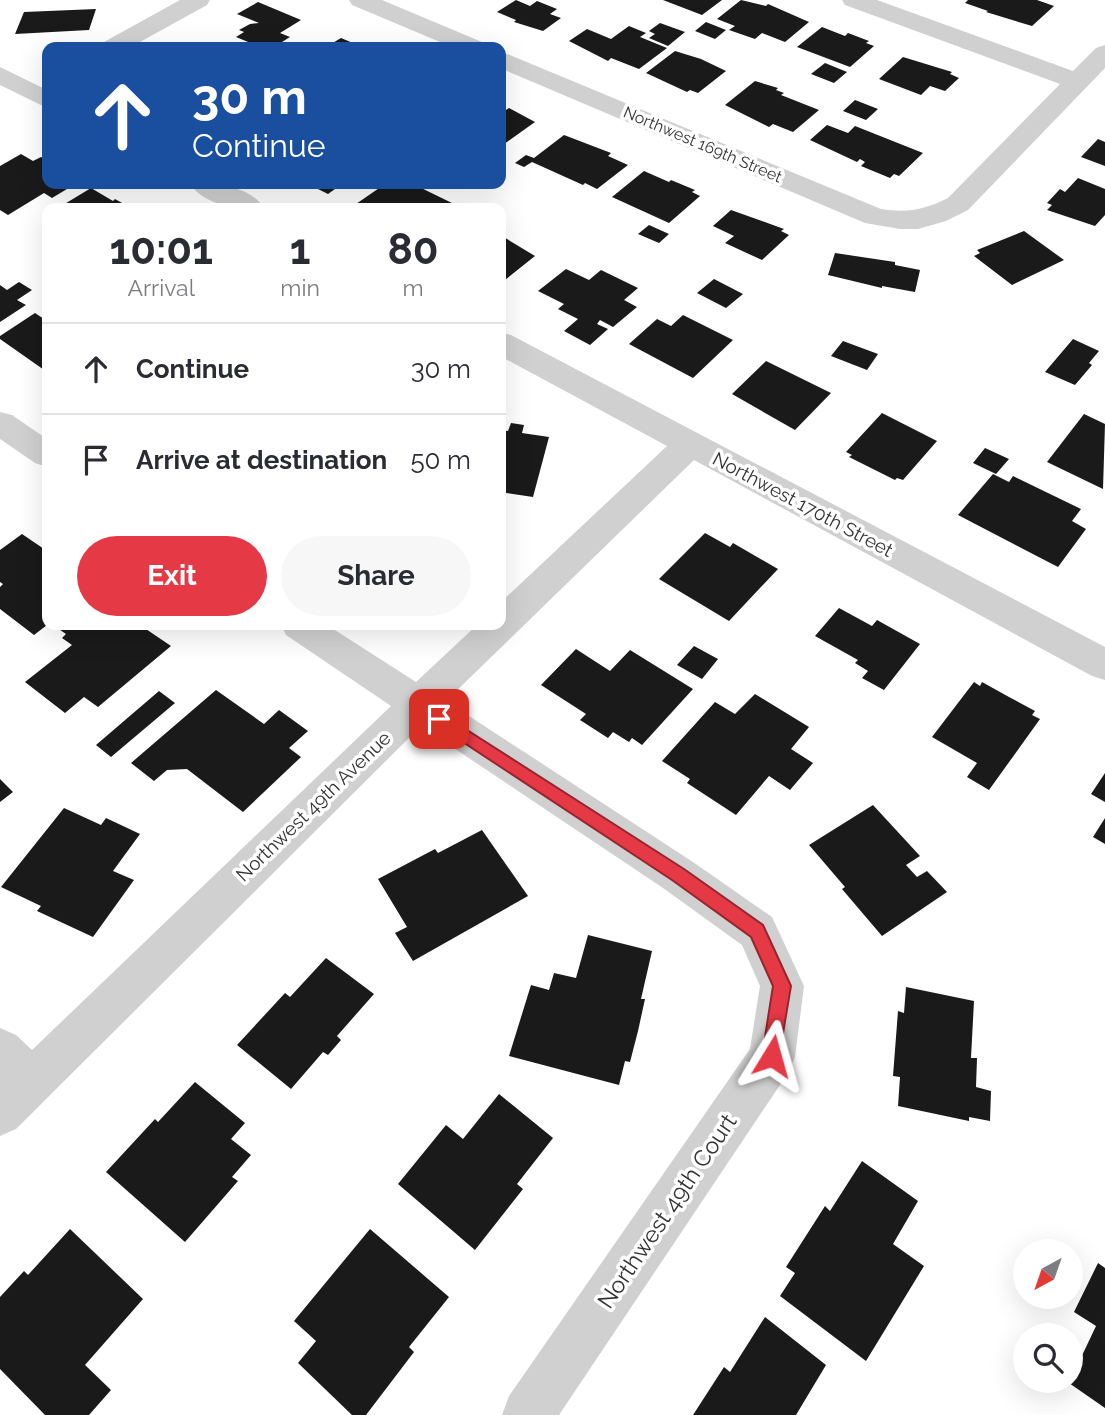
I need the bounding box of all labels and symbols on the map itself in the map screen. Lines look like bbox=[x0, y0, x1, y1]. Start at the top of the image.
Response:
street label: Northwest 169th Street bbox=[621, 102, 785, 187]
street label: Northwest 170th Street bbox=[709, 447, 897, 561]
pin bbox=[409, 689, 469, 749]
street label: Northwest 49th Avenue bbox=[231, 726, 395, 886]
position arrow bbox=[735, 1019, 809, 1093]
street label: Northwest 49th Court bbox=[591, 1108, 742, 1313]
north arrow bbox=[1013, 1239, 1083, 1309]

